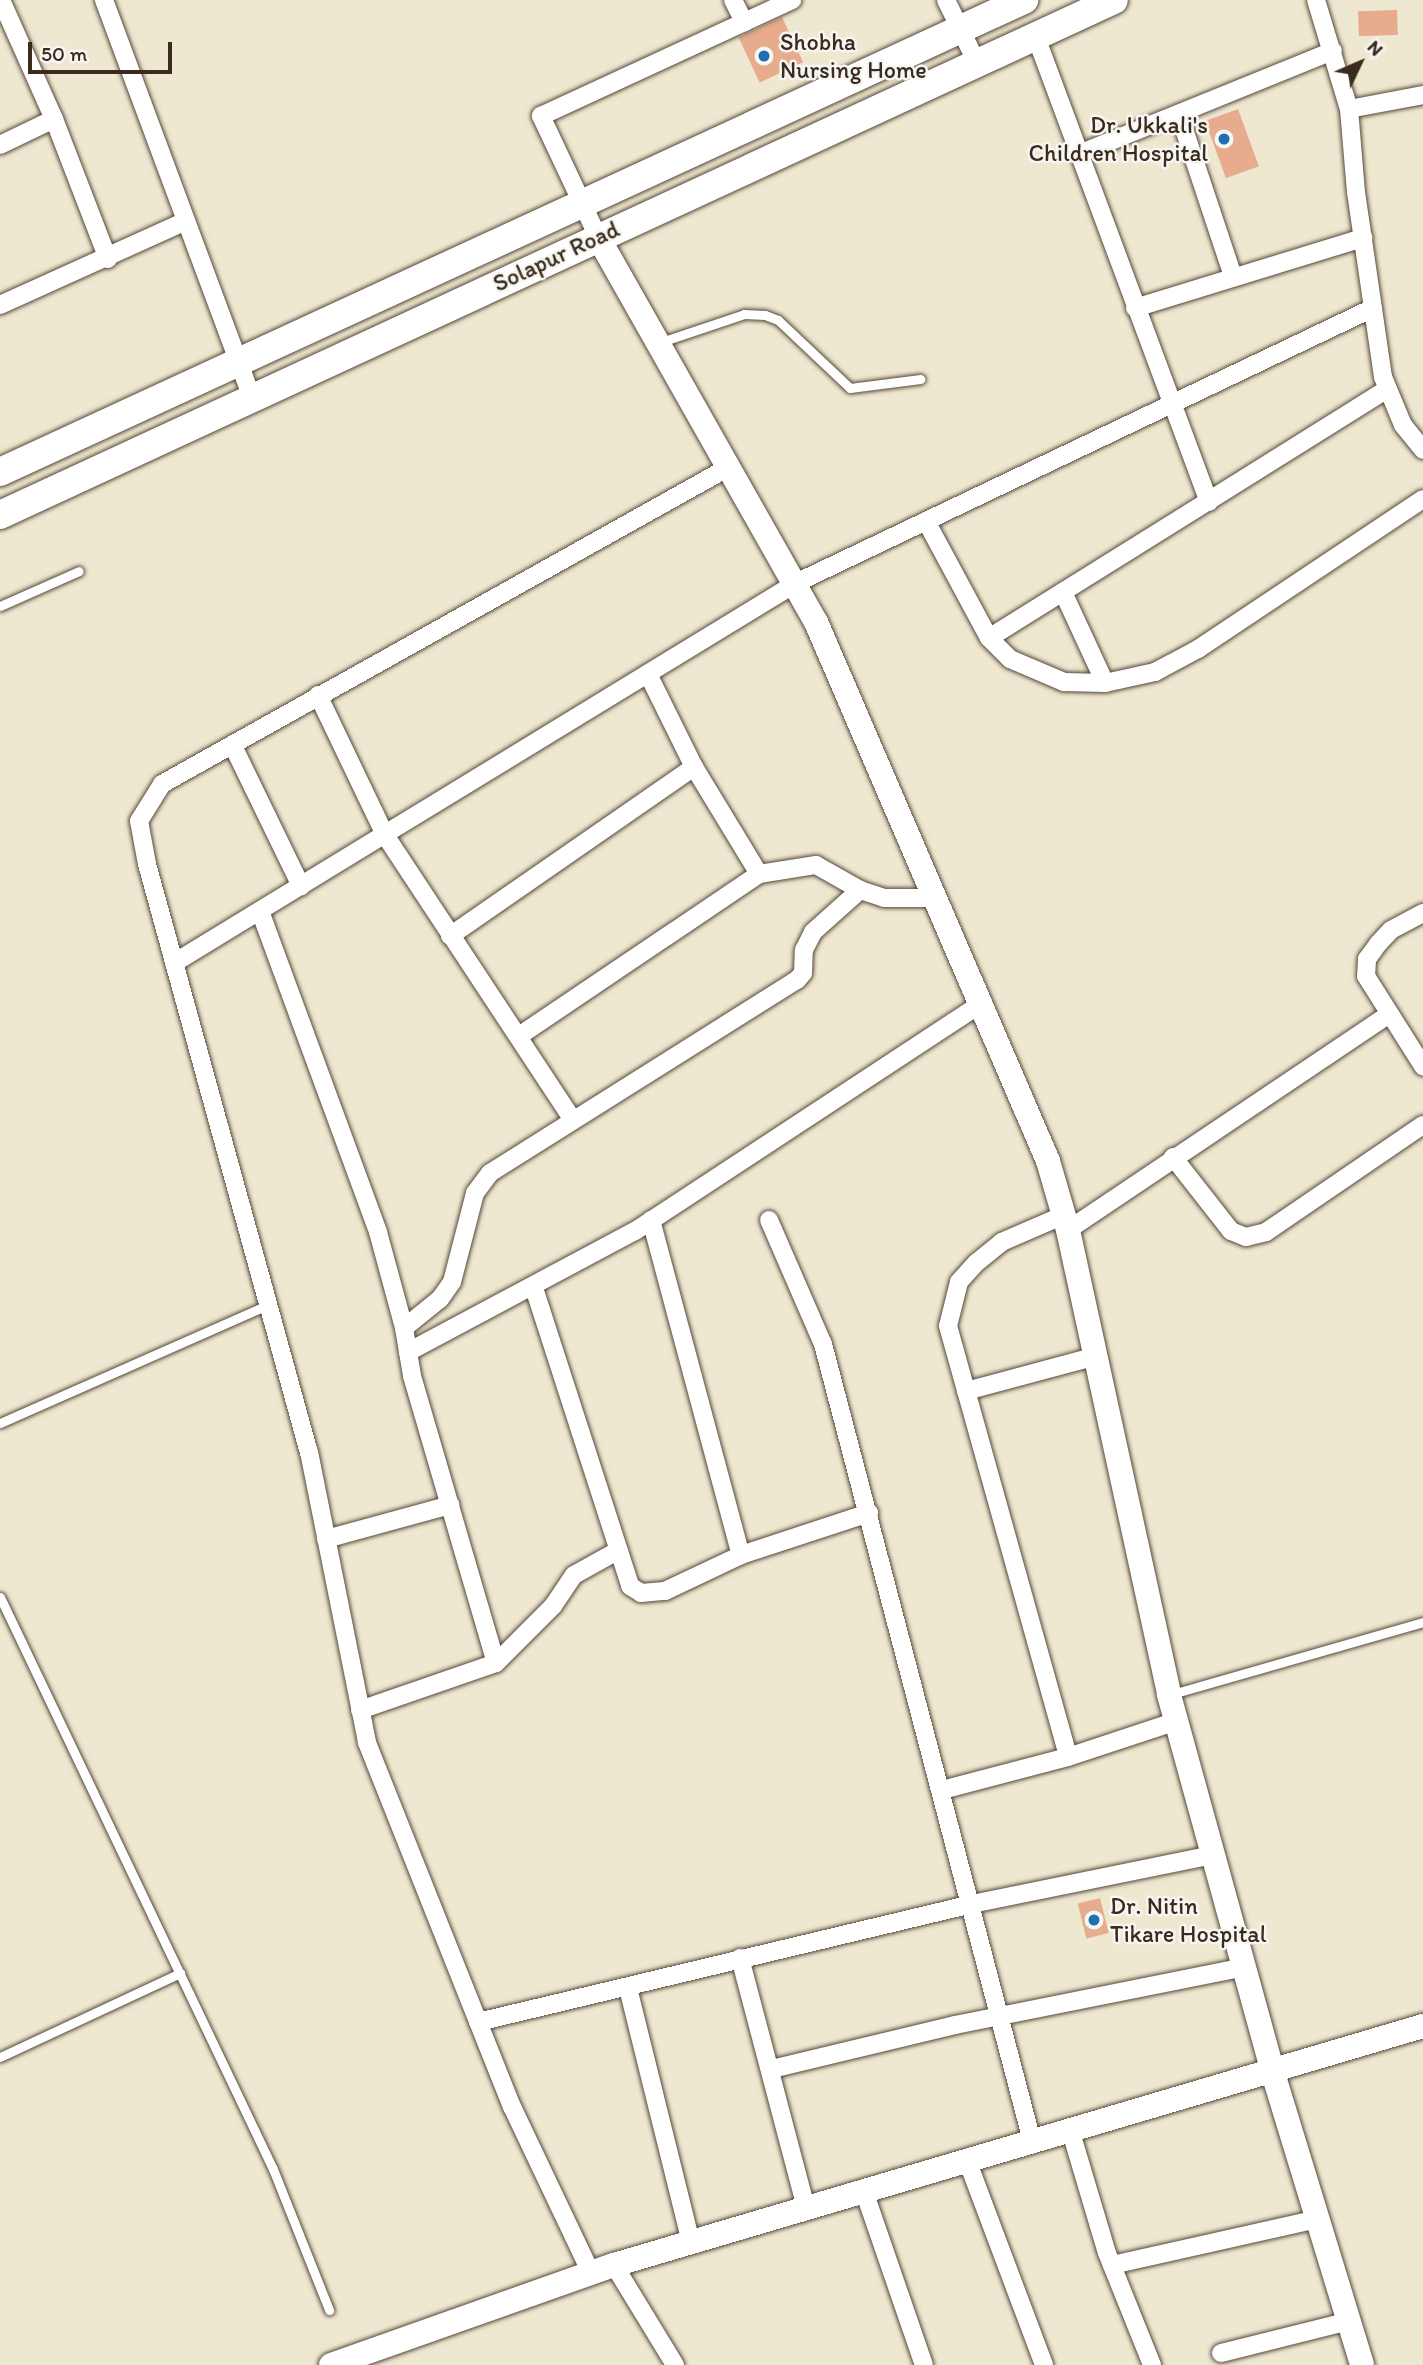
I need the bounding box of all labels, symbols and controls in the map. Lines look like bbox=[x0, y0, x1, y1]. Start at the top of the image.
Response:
scale bar bbox=[32, 28, 175, 72]
place label: Shobha Nursing Home bbox=[780, 28, 928, 84]
north arrow bbox=[1325, 28, 1395, 98]
text: N bbox=[1363, 35, 1388, 61]
text: 50 m bbox=[41, 41, 87, 66]
marker: Shobha Nursing Home bbox=[754, 46, 774, 66]
place label: Dr. Ukkali's Children Hospital bbox=[1029, 111, 1208, 167]
marker: Dr. Ukkali's Children Hospital bbox=[1214, 129, 1234, 149]
street label: Solapur Road bbox=[488, 214, 624, 298]
place label: Dr. Nitin Tikare Hospital bbox=[1110, 1892, 1266, 1948]
marker: Dr. Nitin Tikare Hospital bbox=[1084, 1910, 1104, 1930]

